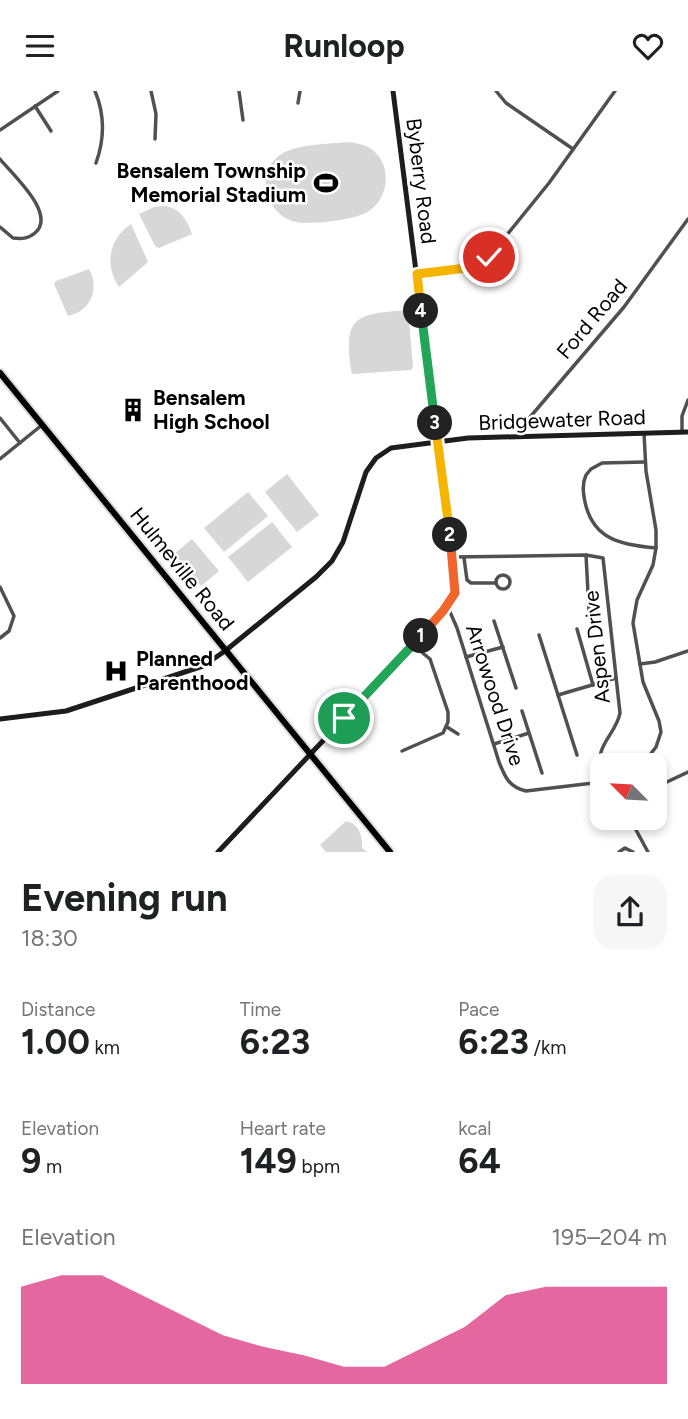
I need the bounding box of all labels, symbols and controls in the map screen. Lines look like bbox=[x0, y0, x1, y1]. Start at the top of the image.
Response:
icon: menu bbox=[21, 27, 59, 65]
text: Runloop bbox=[283, 27, 405, 65]
icon: heart bbox=[629, 27, 667, 65]
street label: Byberry Road bbox=[401, 117, 442, 245]
place label: Bensalem Township Memorial Stadium bbox=[117, 158, 306, 207]
sports icon: Bensalem Township Memorial Stadium bbox=[312, 169, 340, 197]
pin bbox=[459, 227, 519, 287]
icon: check bbox=[470, 238, 508, 276]
street label: Ford Road bbox=[551, 274, 632, 364]
pin: 4 bbox=[404, 293, 438, 329]
text: 4 bbox=[414, 299, 427, 322]
place label: Bensalem High School bbox=[153, 385, 270, 434]
building icon: Bensalem High School bbox=[119, 396, 147, 424]
street label: Bridgewater Road bbox=[478, 404, 646, 435]
pin: 3 bbox=[418, 405, 452, 441]
text: 3 bbox=[429, 411, 440, 434]
street label: Hulmeville Road bbox=[125, 502, 240, 635]
pin: 2 bbox=[433, 517, 468, 553]
text: 2 bbox=[444, 523, 455, 546]
street label: Aspen Drive bbox=[578, 589, 615, 705]
pin: 1 bbox=[404, 619, 438, 653]
street label: Arrowood Drive bbox=[461, 621, 530, 769]
text: 1 bbox=[416, 624, 425, 647]
place label: Planned Parenthood bbox=[136, 646, 248, 695]
hospital icon: Planned Parenthood bbox=[102, 657, 130, 685]
pin bbox=[314, 688, 374, 748]
icon: arrive bbox=[325, 699, 363, 737]
north arrow bbox=[590, 753, 667, 829]
map controls bbox=[590, 753, 667, 830]
text: Evening run bbox=[21, 875, 228, 921]
button: share bbox=[593, 875, 667, 949]
text: 18:30 bbox=[21, 924, 78, 952]
text: Distance bbox=[21, 998, 95, 1021]
text: Time bbox=[240, 998, 281, 1021]
text: Pace bbox=[458, 998, 499, 1021]
text: 1.00 bbox=[21, 1021, 90, 1063]
text: 6:23 bbox=[240, 1021, 310, 1063]
text: 6:23 bbox=[458, 1021, 529, 1063]
text: km bbox=[90, 1036, 120, 1059]
text: /km bbox=[529, 1036, 566, 1059]
text: Elevation bbox=[21, 1117, 99, 1140]
text: Heart rate bbox=[240, 1117, 326, 1140]
text: kcal bbox=[458, 1117, 492, 1140]
text: 9 bbox=[21, 1140, 41, 1182]
text: 149 bbox=[240, 1140, 297, 1182]
text: 64 bbox=[458, 1140, 501, 1182]
text: m bbox=[41, 1155, 62, 1178]
text: bpm bbox=[297, 1155, 340, 1178]
text: Elevation bbox=[21, 1223, 116, 1251]
text: 195–204 m bbox=[551, 1223, 667, 1251]

